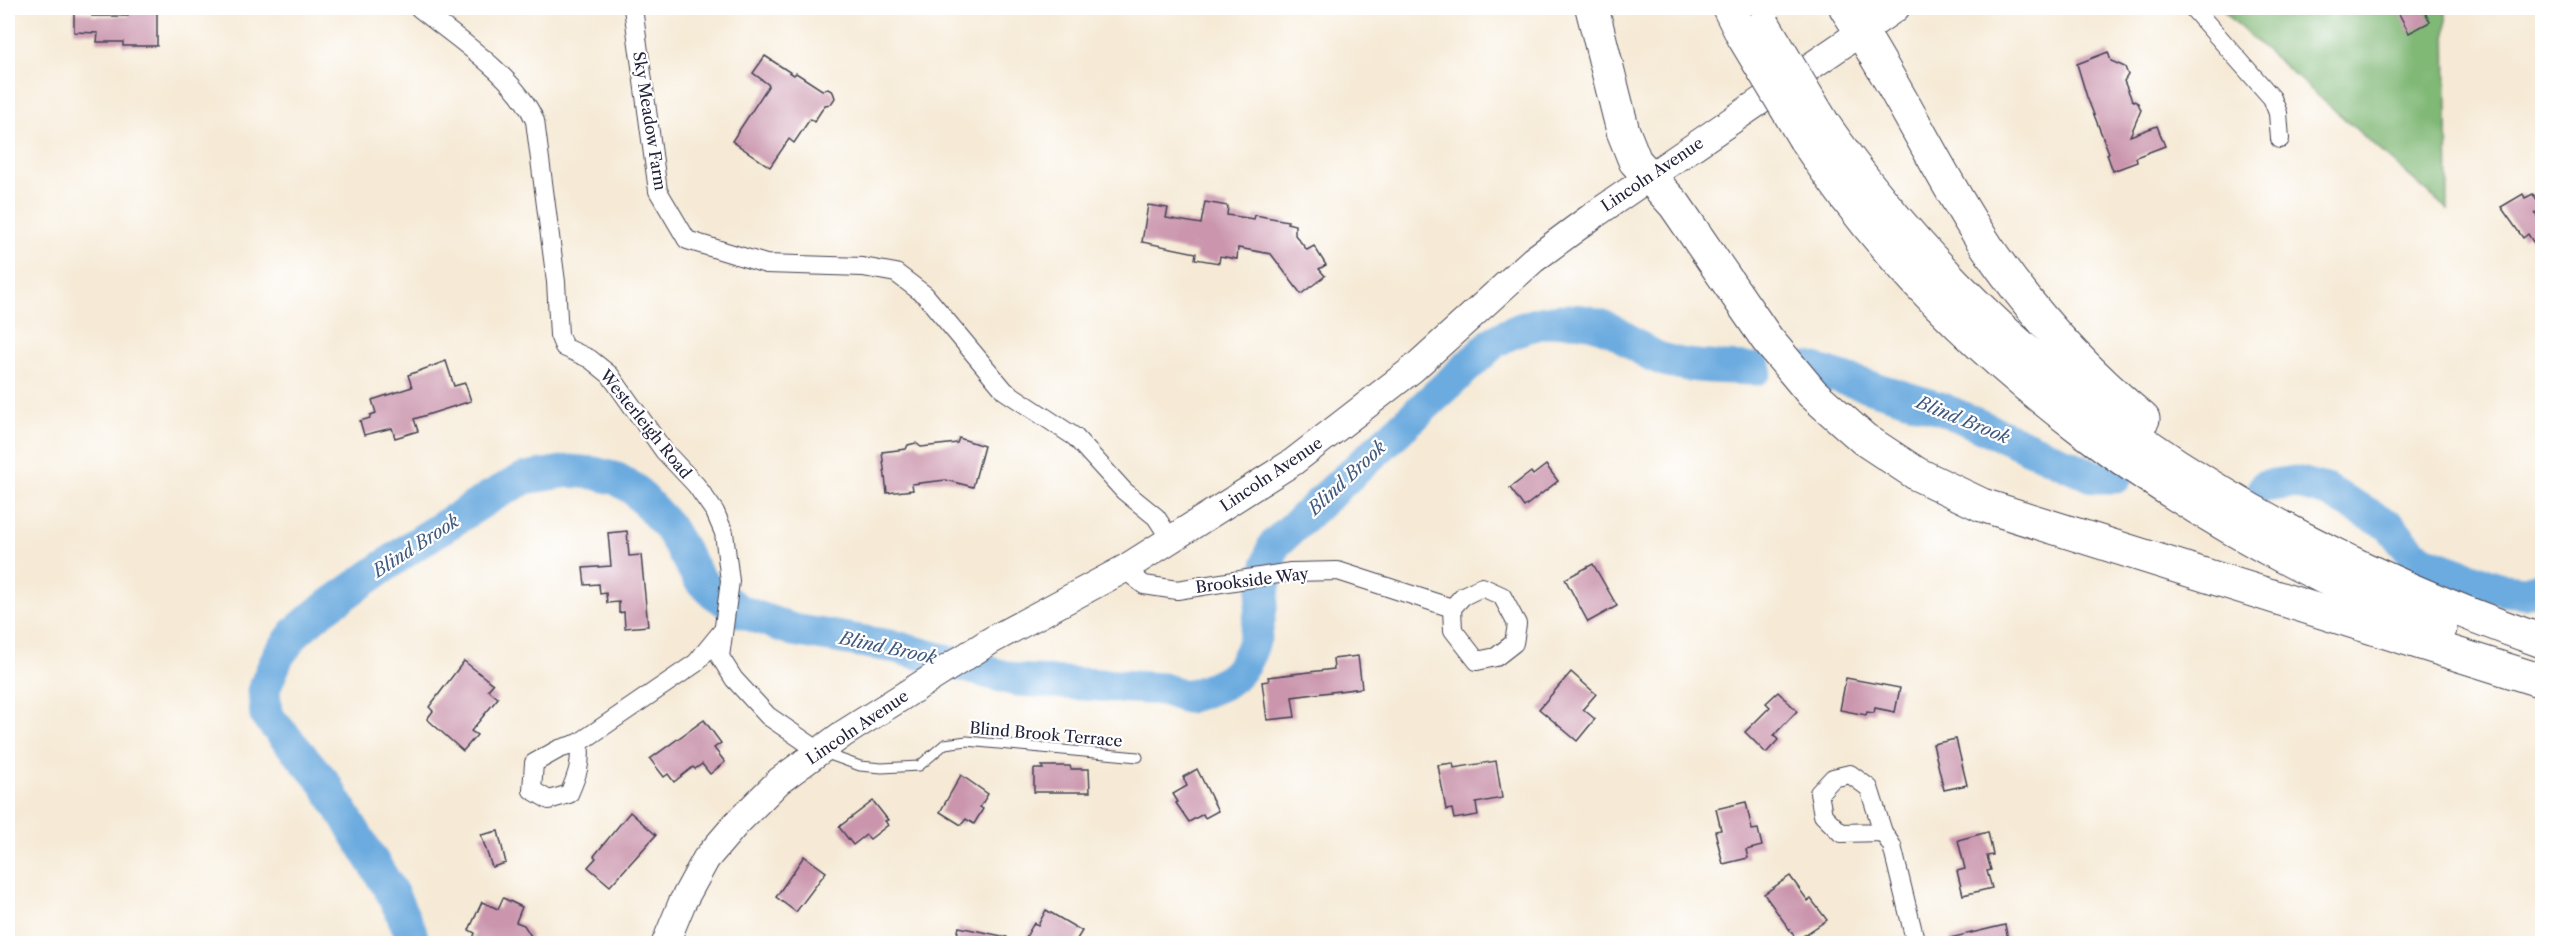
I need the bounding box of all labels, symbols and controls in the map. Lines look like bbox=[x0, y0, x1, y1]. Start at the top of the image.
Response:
street label: Sky Meadow Farm bbox=[629, 50, 671, 192]
street label: Lincoln Avenue bbox=[1597, 132, 1707, 216]
street label: Westerleigh Road bbox=[595, 365, 696, 483]
water label: Blind Brook bbox=[1911, 391, 2014, 449]
street label: Lincoln Avenue bbox=[1216, 432, 1326, 516]
water label: Blind Brook bbox=[1302, 436, 1391, 521]
water label: Blind Brook bbox=[367, 510, 464, 583]
street label: Brookside Way bbox=[1194, 563, 1311, 597]
water label: Blind Brook bbox=[835, 627, 939, 669]
street label: Lincoln Avenue bbox=[802, 685, 912, 769]
street label: Blind Brook Terrace bbox=[969, 717, 1123, 751]

